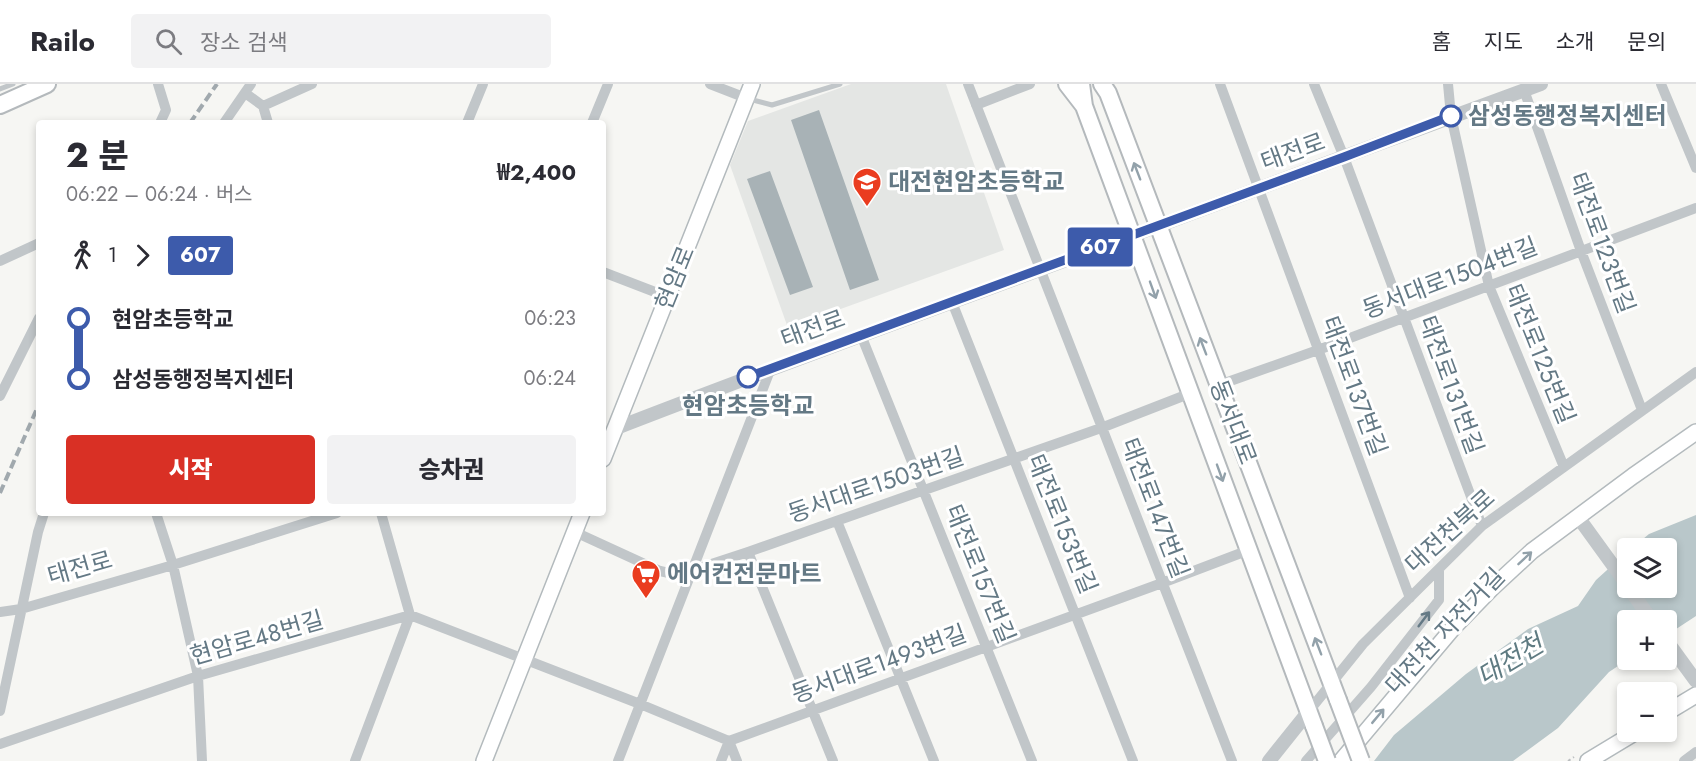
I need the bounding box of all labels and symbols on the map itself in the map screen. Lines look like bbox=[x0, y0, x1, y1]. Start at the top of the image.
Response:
place label: 삼성동행정복지센터 bbox=[1468, 98, 1667, 133]
marker: 삼성동행정복지센터 bbox=[1440, 105, 1462, 127]
street label: 태전로 bbox=[1256, 124, 1330, 179]
one-way arrow bbox=[1131, 162, 1142, 181]
place label: 대전현암초등학교 bbox=[888, 164, 1065, 199]
school or university icon: 대전현암초등학교 bbox=[851, 166, 883, 208]
street label: 태전로123번길 bbox=[1561, 167, 1644, 318]
line badge: 607 bbox=[1066, 228, 1134, 266]
street label: 동서대로1504번길 bbox=[1357, 228, 1543, 327]
street label: 현암로 bbox=[646, 241, 703, 315]
street label: 태전로125번길 bbox=[1496, 278, 1584, 429]
one-way arrow bbox=[1148, 281, 1159, 299]
street label: 태전로 bbox=[776, 301, 850, 356]
street label: 태전로137번길 bbox=[1313, 311, 1396, 461]
street label: 태전로131번길 bbox=[1410, 311, 1493, 459]
one-way arrow bbox=[1197, 337, 1208, 355]
marker: 현암초등학교 bbox=[737, 366, 759, 388]
street label: 동서대로 bbox=[1201, 374, 1266, 469]
place label: 현암초등학교 bbox=[682, 388, 814, 423]
street label: 태전로147번길 bbox=[1113, 433, 1198, 583]
street label: 동서대로1503번길 bbox=[783, 438, 969, 531]
street label: 태전로153번길 bbox=[1019, 449, 1106, 599]
one-way arrow bbox=[1216, 463, 1227, 482]
street label: 대전천북로 bbox=[1397, 481, 1502, 581]
street label: 태전로157번길 bbox=[937, 499, 1024, 649]
street label: 태전로 bbox=[43, 542, 117, 593]
one-way arrow bbox=[1517, 551, 1532, 565]
place label: 에어컨전문마트 bbox=[667, 556, 822, 591]
supermarket icon: 에어컨전문마트 bbox=[630, 558, 662, 600]
street label: 대전천 자전거길 bbox=[1379, 562, 1511, 700]
street label: 현암로48번길 bbox=[186, 602, 328, 673]
one-way arrow bbox=[1418, 612, 1431, 628]
street label: 동서대로1493번길 bbox=[786, 616, 971, 711]
water label: 대전천 bbox=[1471, 628, 1549, 692]
one-way arrow bbox=[1311, 637, 1322, 656]
one-way arrow bbox=[1371, 709, 1385, 724]

